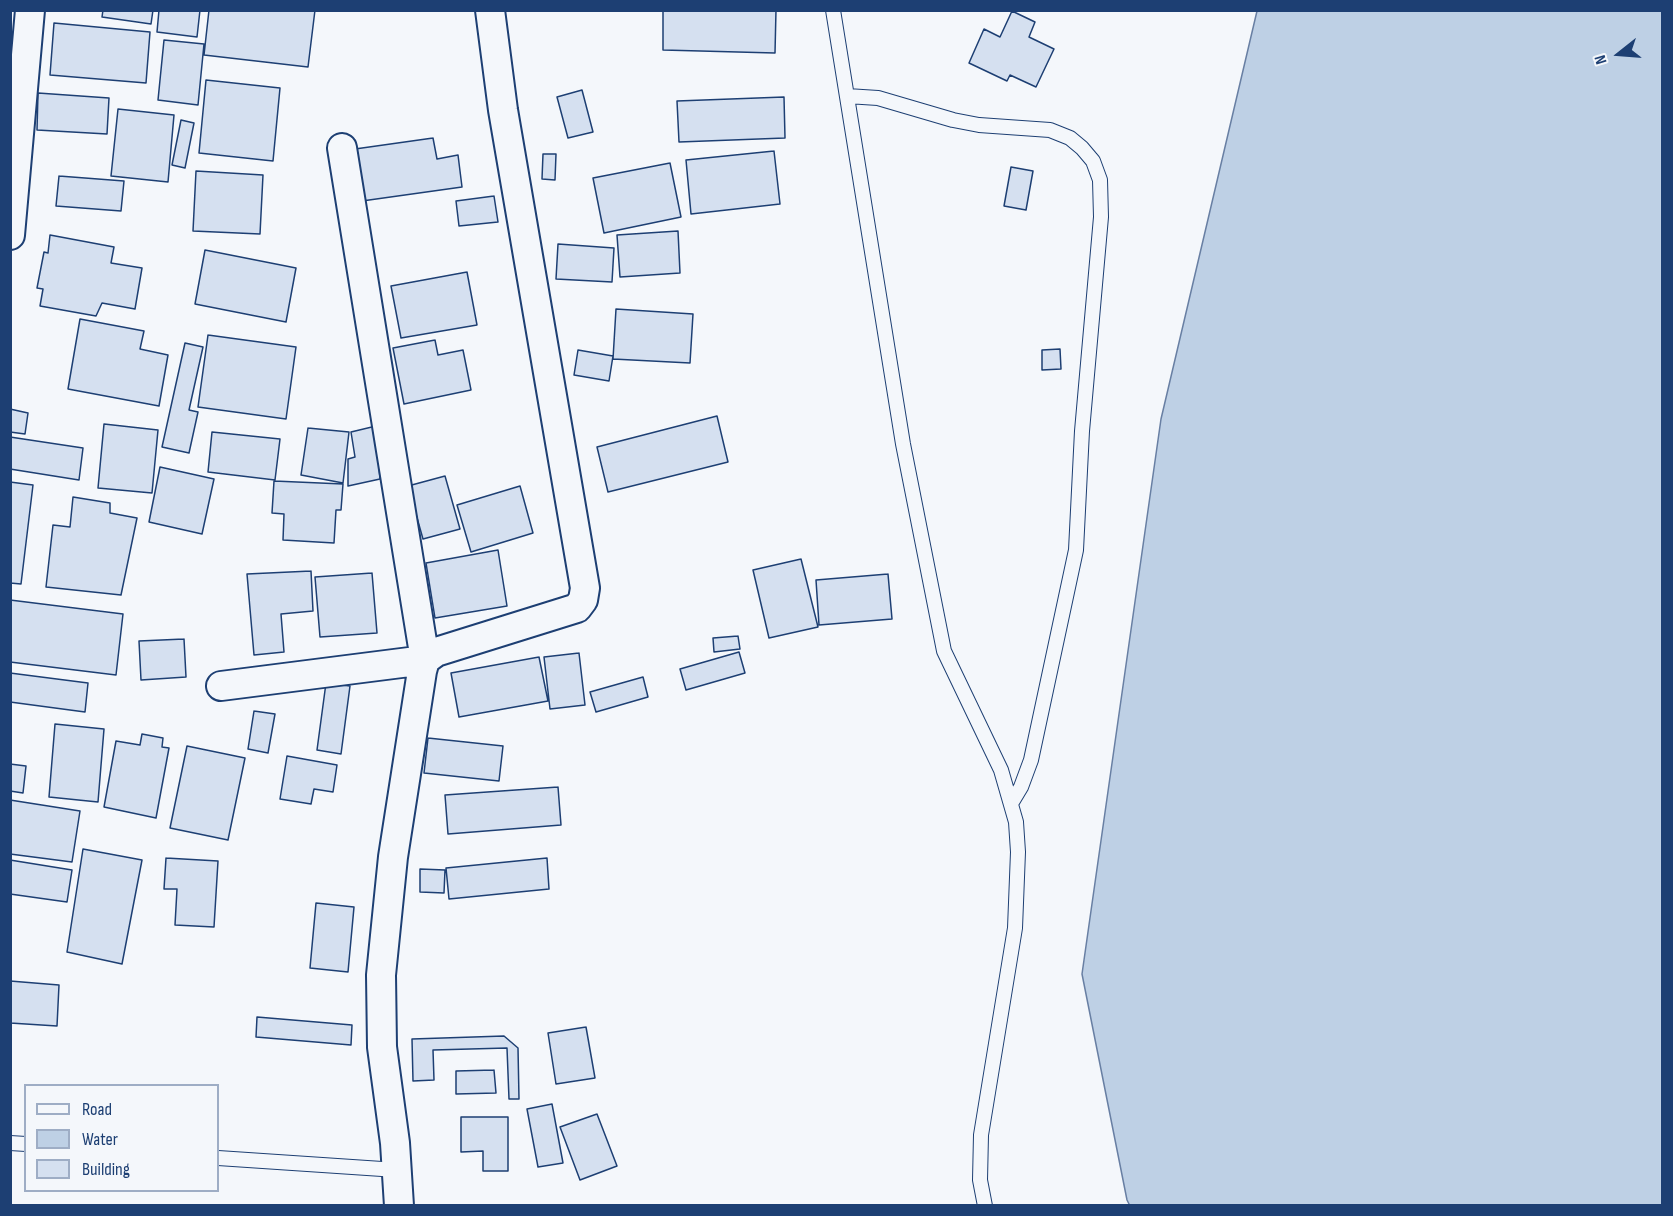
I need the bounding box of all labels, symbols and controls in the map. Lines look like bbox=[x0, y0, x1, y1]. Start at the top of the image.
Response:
north arrow bbox=[1589, 24, 1649, 84]
text: N bbox=[1591, 53, 1612, 66]
legend bbox=[24, 1084, 219, 1192]
text: Road bbox=[82, 1099, 112, 1120]
text: Water bbox=[82, 1129, 118, 1150]
text: Building bbox=[82, 1159, 130, 1180]

